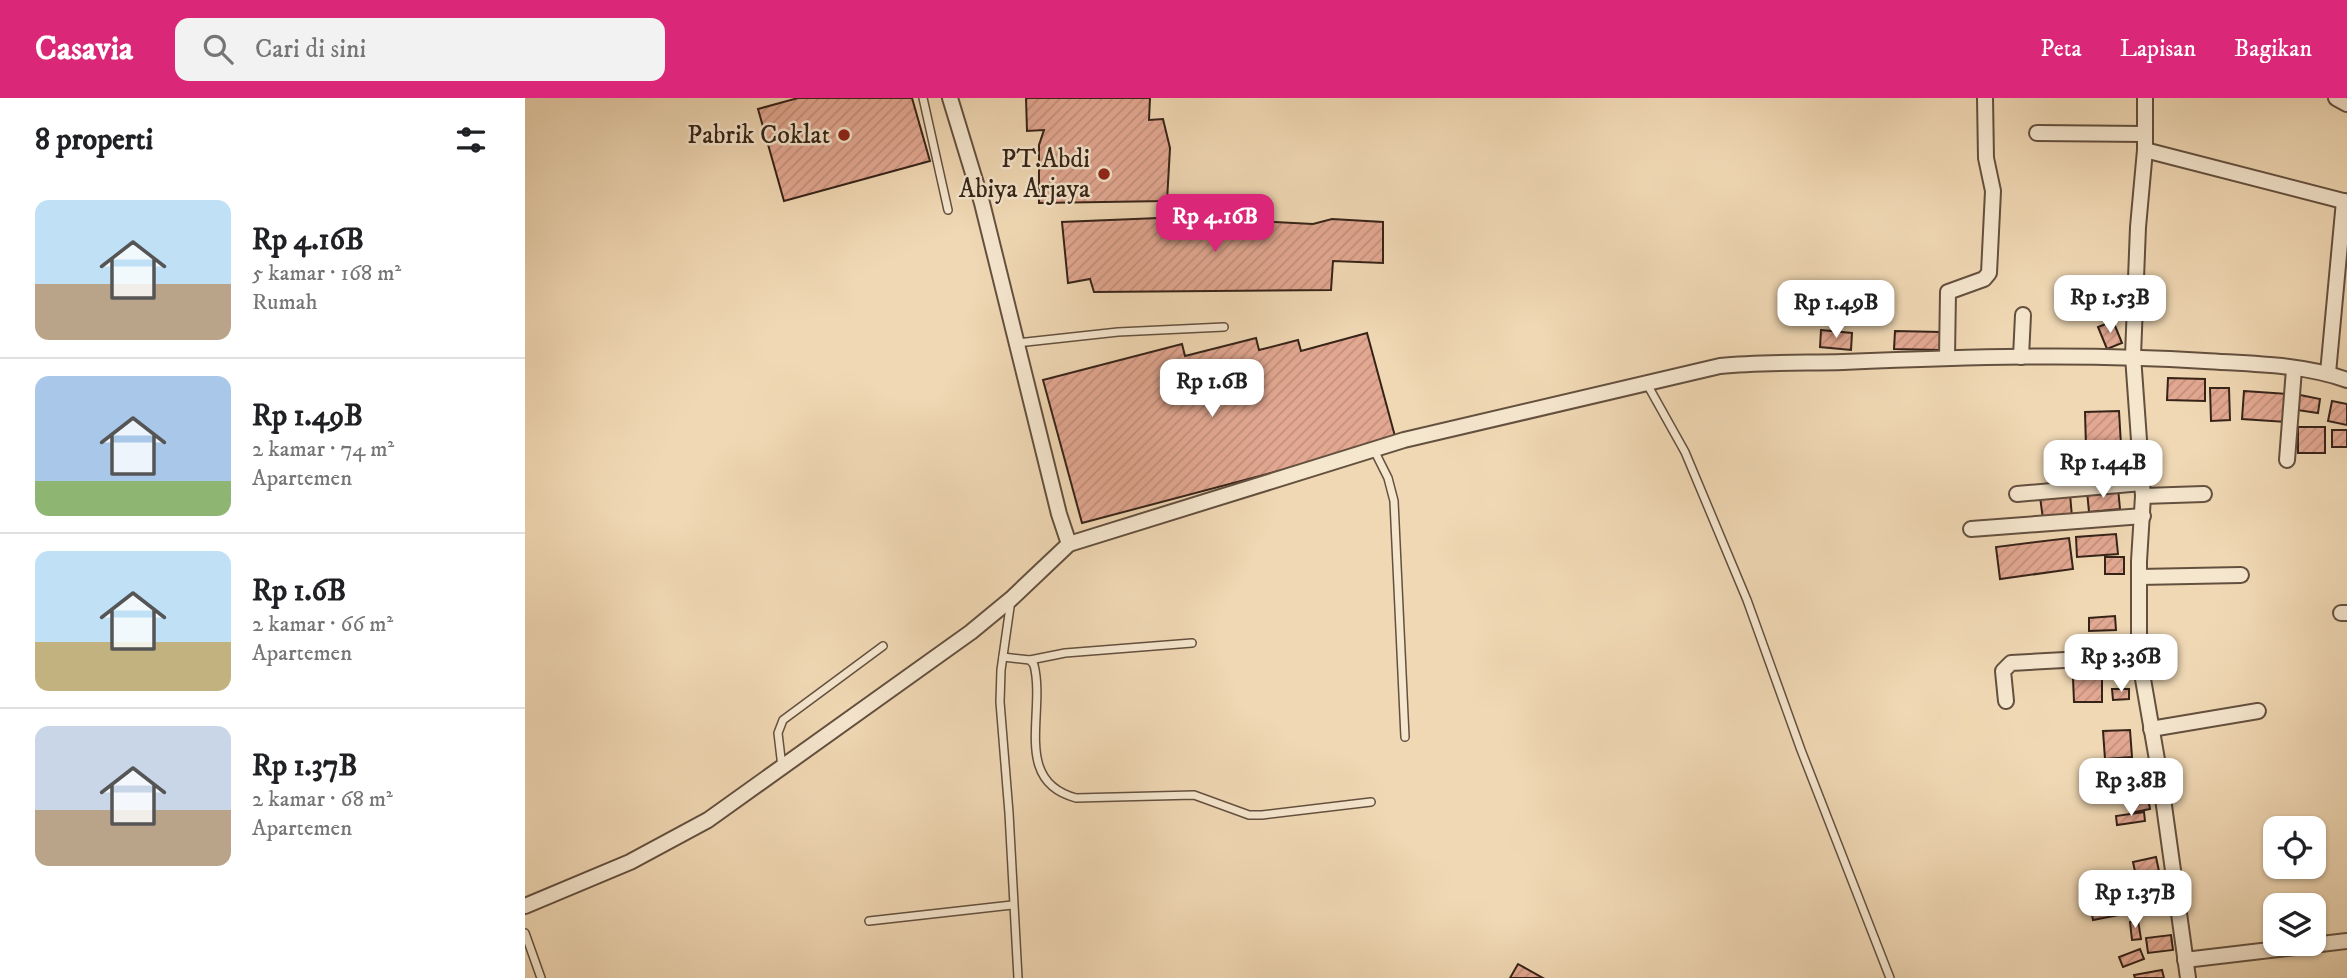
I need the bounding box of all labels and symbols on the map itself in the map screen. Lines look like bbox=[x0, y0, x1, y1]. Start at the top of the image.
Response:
place label: Pabrik Coklat bbox=[687, 119, 830, 152]
marker: Pabrik Coklat bbox=[836, 127, 852, 143]
place label: PT.Abdi Abiya Arjaya bbox=[959, 143, 1090, 206]
marker: PT.Abdi Abiya Arjaya bbox=[1096, 166, 1112, 182]
pin: Rp 4.16B bbox=[1143, 194, 1287, 254]
pin: Rp 1.53B bbox=[2038, 275, 2182, 335]
pin: Rp 1.49B bbox=[1764, 280, 1908, 340]
pin: Rp 1.6B bbox=[1147, 360, 1277, 419]
pin: Rp 1.44B bbox=[2031, 440, 2175, 500]
pin: Rp 3.36B bbox=[2049, 634, 2193, 694]
pin: Rp 3.8B bbox=[2066, 758, 2196, 818]
pin: Rp 1.37B bbox=[2063, 870, 2207, 930]

